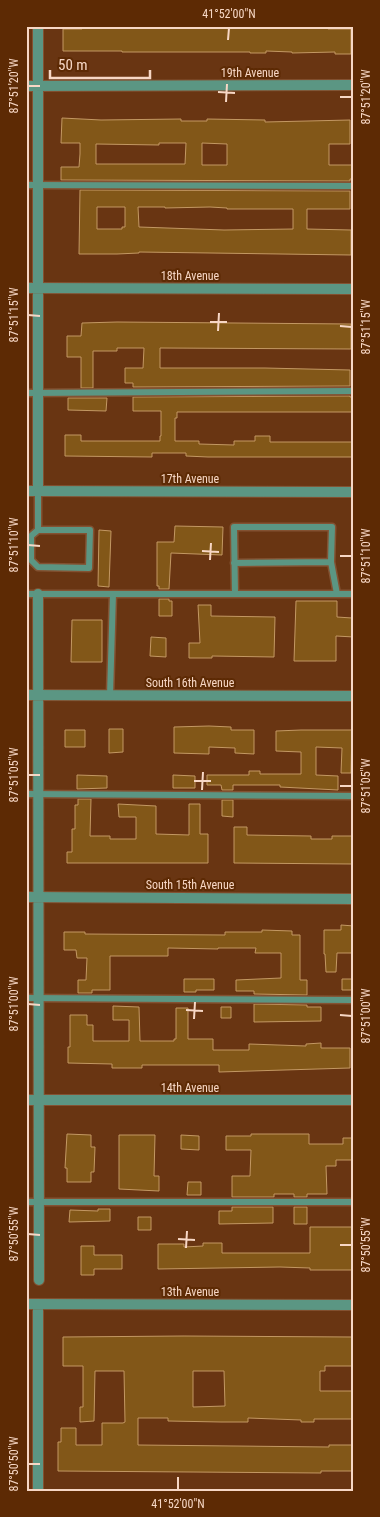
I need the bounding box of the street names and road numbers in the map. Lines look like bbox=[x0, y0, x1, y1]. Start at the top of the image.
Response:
street label: 19th Avenue bbox=[221, 66, 280, 80]
street label: 18th Avenue bbox=[161, 269, 220, 283]
street label: 17th Avenue bbox=[161, 472, 220, 486]
street label: South 16th Avenue bbox=[146, 676, 235, 690]
street label: South 15th Avenue bbox=[146, 878, 235, 892]
street label: 14th Avenue bbox=[161, 1081, 220, 1095]
street label: 13th Avenue bbox=[161, 1285, 220, 1299]

